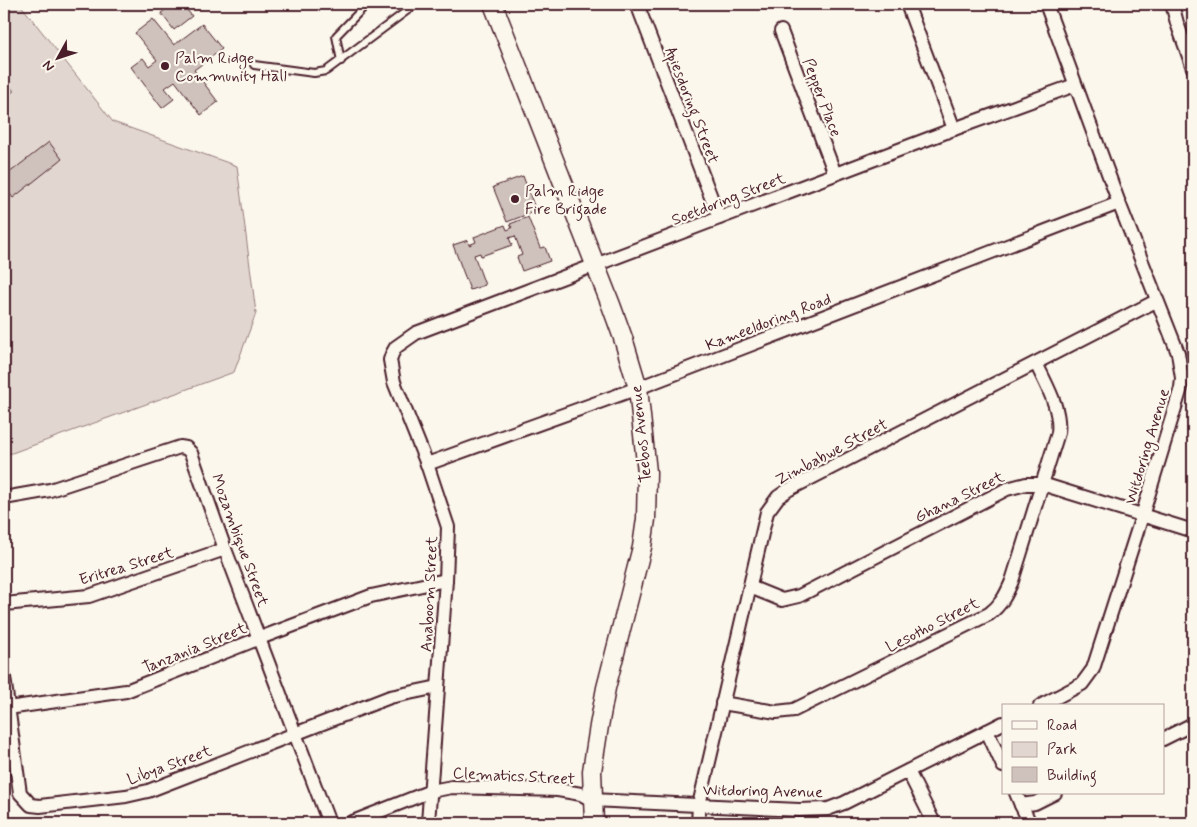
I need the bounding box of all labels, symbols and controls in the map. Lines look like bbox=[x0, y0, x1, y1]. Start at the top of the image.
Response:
north arrow bbox=[32, 32, 82, 82]
street label: Apiesdoring Street bbox=[659, 44, 724, 168]
place label: Palm Ridge Community Hall bbox=[175, 48, 287, 87]
street label: Pepper Place bbox=[797, 55, 846, 140]
text: N bbox=[39, 56, 59, 75]
marker: Palm Ridge Community Hall bbox=[159, 60, 171, 72]
street label: Soetdoring Street bbox=[669, 168, 789, 232]
place label: Palm Ridge Fire Brigade bbox=[525, 181, 607, 221]
marker: Palm Ridge Fire Brigade bbox=[509, 193, 521, 205]
street label: Kameeldoring Road bbox=[703, 289, 834, 356]
street label: Teebos Avenue bbox=[626, 384, 657, 484]
street label: Witdoring Avenue bbox=[1120, 386, 1176, 507]
street label: Zimbabwe Street bbox=[772, 414, 892, 491]
street label: Ghana Street bbox=[911, 466, 1008, 528]
street label: Mozambique Street bbox=[206, 471, 274, 610]
street label: Anaboom Street bbox=[416, 535, 443, 652]
street label: Eritrea Street bbox=[77, 542, 177, 591]
street label: Lesotho Street bbox=[883, 593, 983, 658]
street label: Tanzania Street bbox=[139, 618, 250, 679]
legend bbox=[1002, 704, 1164, 794]
text: Road bbox=[1047, 716, 1077, 736]
street label: Libya Street bbox=[124, 740, 215, 790]
text: Park bbox=[1047, 740, 1077, 760]
street label: Clematics Street bbox=[452, 763, 576, 790]
text: Building bbox=[1047, 766, 1097, 787]
street label: Witdoring Avenue bbox=[703, 780, 823, 804]

